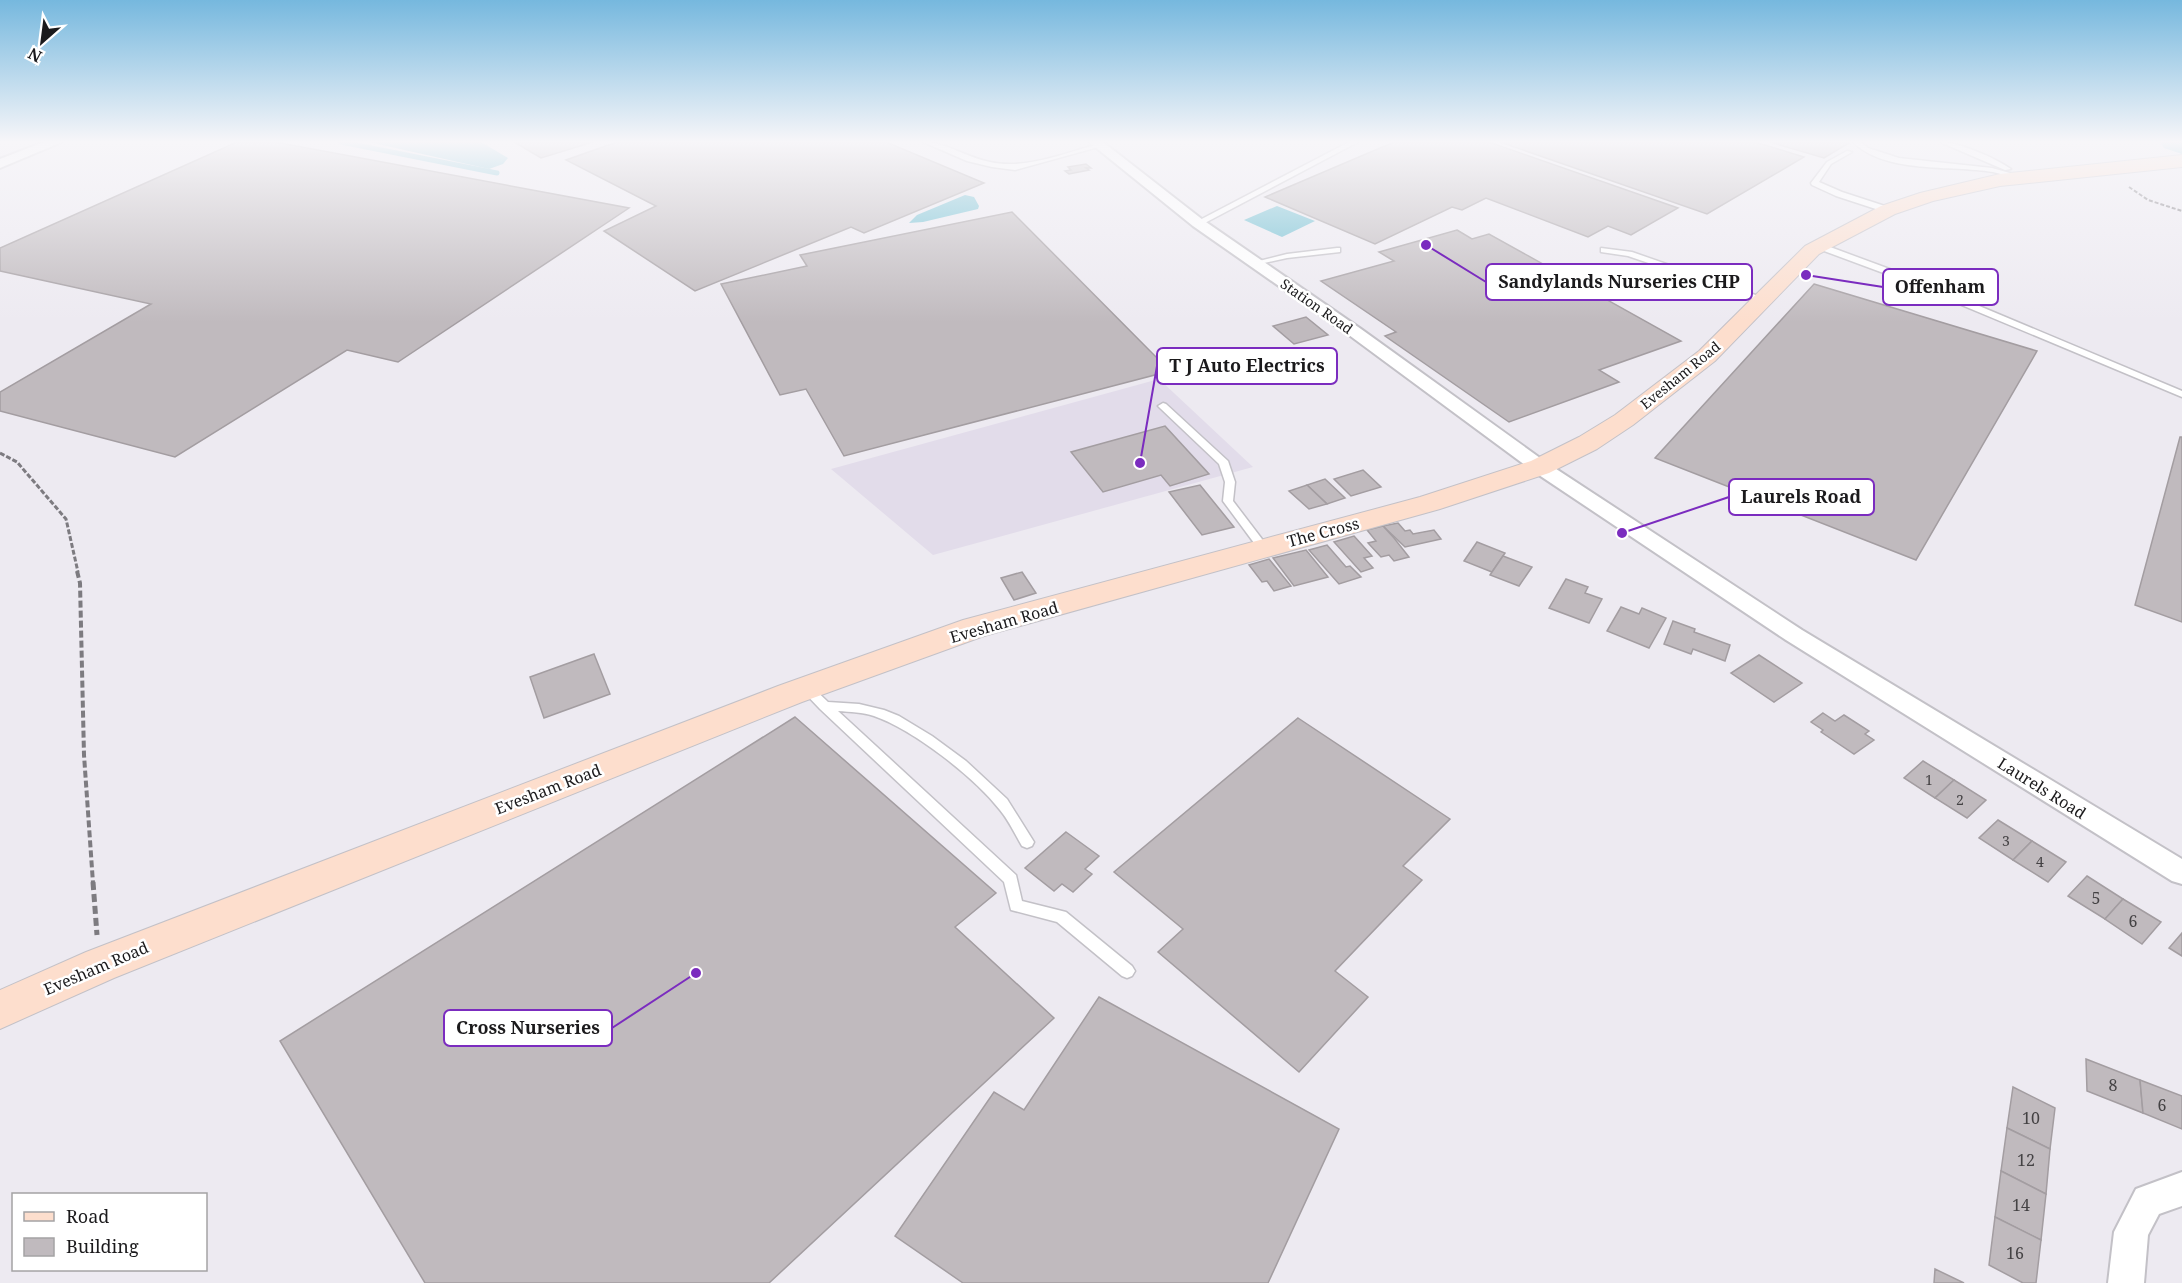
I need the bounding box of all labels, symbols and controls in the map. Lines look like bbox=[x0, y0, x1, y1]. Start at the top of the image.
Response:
north arrow bbox=[12, 12, 72, 72]
text: N bbox=[24, 42, 46, 68]
callout: Sandylands Nurseries CHP bbox=[1486, 264, 1752, 300]
text: Sandylands Nurseries CHP bbox=[1498, 269, 1740, 293]
callout: Offenham bbox=[1883, 269, 1998, 305]
street label: Station Road bbox=[1277, 274, 1357, 338]
text: Offenham bbox=[1895, 274, 1986, 298]
street label: Evesham Road bbox=[1636, 337, 1724, 413]
callout: T J Auto Electrics bbox=[1157, 348, 1337, 384]
text: T J Auto Electrics bbox=[1169, 353, 1325, 377]
callout: Laurels Road bbox=[1729, 479, 1874, 515]
text: Laurels Road bbox=[1741, 484, 1861, 508]
street label: The Cross bbox=[1285, 512, 1361, 552]
street label: Evesham Road bbox=[947, 596, 1061, 648]
street label: Laurels Road bbox=[1994, 752, 2090, 824]
street label: Evesham Road bbox=[492, 759, 604, 819]
house number: 1 bbox=[1925, 770, 1933, 789]
house number: 2 bbox=[1956, 790, 1964, 809]
house number: 3 bbox=[2002, 831, 2010, 850]
house number: 4 bbox=[2036, 852, 2044, 871]
house number: 5 bbox=[2092, 887, 2100, 909]
house number: 6 bbox=[2129, 910, 2138, 932]
street label: Evesham Road bbox=[40, 936, 152, 1000]
callout: Cross Nurseries bbox=[444, 1010, 612, 1046]
text: Cross Nurseries bbox=[456, 1015, 600, 1039]
house number: 8 bbox=[2109, 1074, 2118, 1096]
house number: 6 bbox=[2158, 1094, 2167, 1116]
house number: 10 bbox=[2022, 1107, 2040, 1129]
house number: 12 bbox=[2017, 1149, 2035, 1171]
legend bbox=[12, 1193, 207, 1271]
house number: 14 bbox=[2012, 1194, 2030, 1216]
text: Road bbox=[66, 1204, 109, 1228]
text: Building bbox=[66, 1234, 139, 1258]
house number: 16 bbox=[2006, 1242, 2024, 1264]

